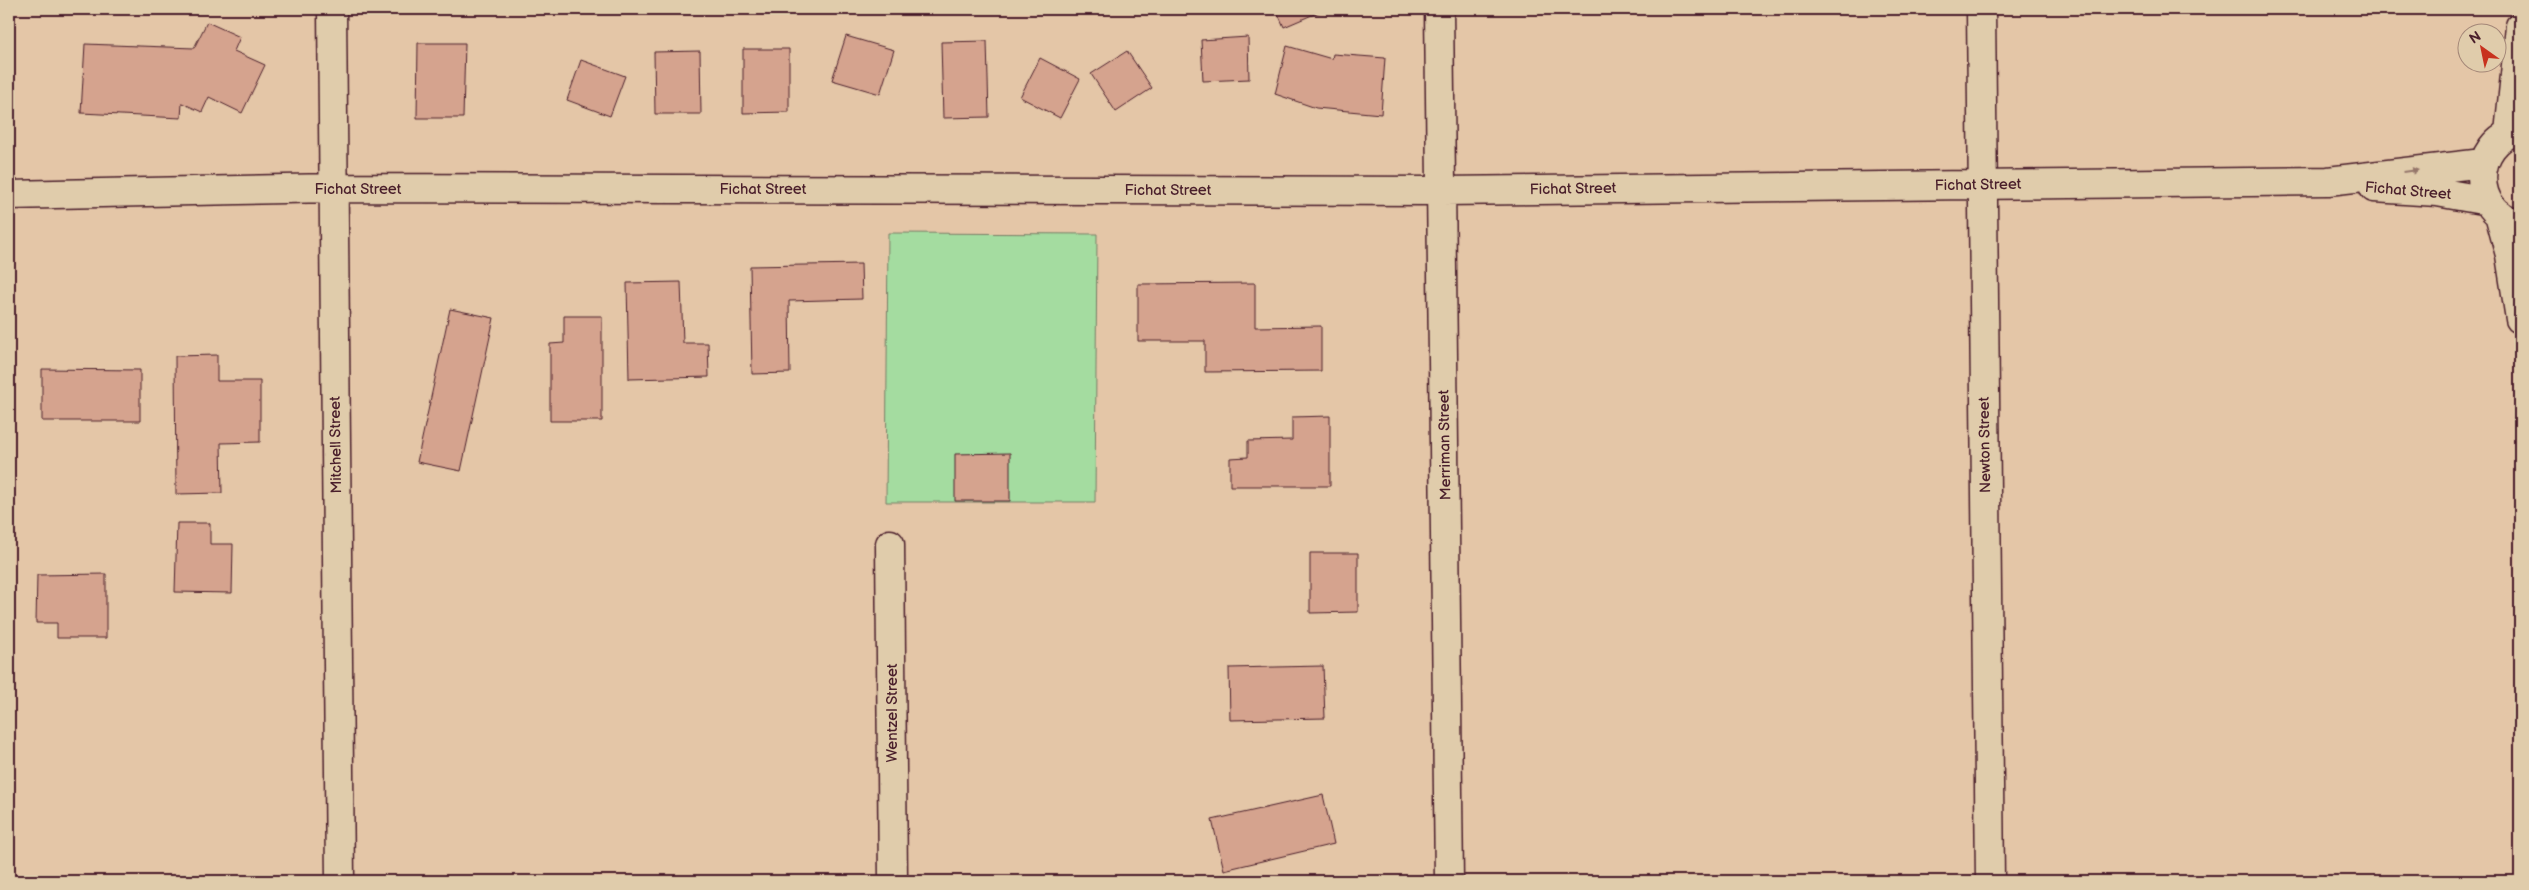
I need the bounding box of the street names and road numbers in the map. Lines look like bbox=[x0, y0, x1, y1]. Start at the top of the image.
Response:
street label: Fichat Street bbox=[1934, 175, 2022, 195]
street label: Fichat Street bbox=[2364, 178, 2452, 204]
street label: Fichat Street bbox=[1529, 179, 1617, 199]
street label: Fichat Street bbox=[315, 180, 402, 199]
street label: Fichat Street bbox=[720, 180, 807, 199]
street label: Fichat Street bbox=[1125, 181, 1212, 200]
street label: Merriman Street bbox=[1435, 389, 1455, 500]
street label: Mitchell Street bbox=[326, 396, 346, 494]
street label: Newton Street bbox=[1975, 396, 1995, 493]
street label: Wentzel Street bbox=[883, 663, 902, 762]

